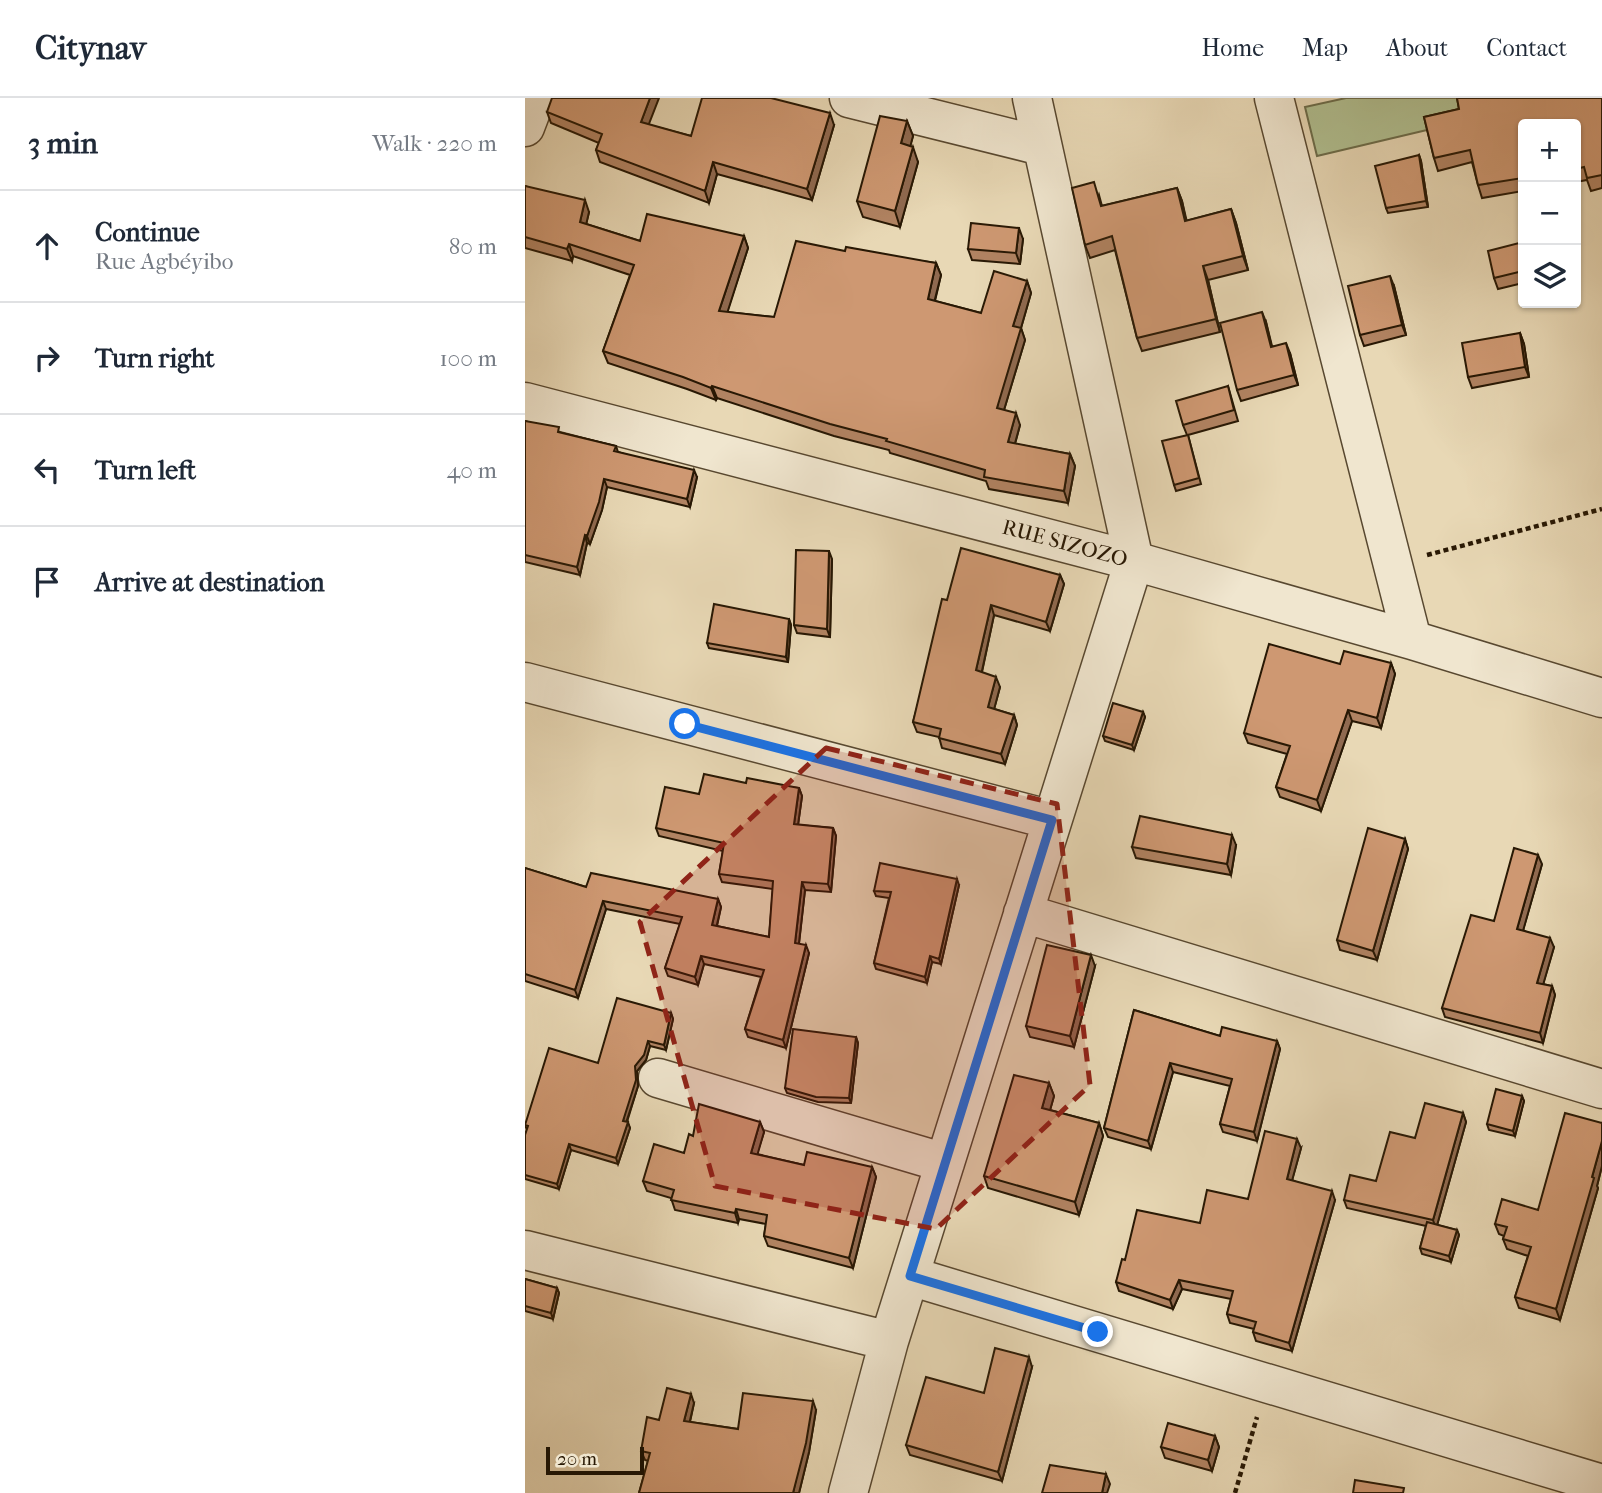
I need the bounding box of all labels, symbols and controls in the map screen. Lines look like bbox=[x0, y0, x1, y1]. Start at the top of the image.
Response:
text: Citynav bbox=[35, 29, 146, 68]
text: Home bbox=[1202, 34, 1264, 62]
text: Map bbox=[1302, 34, 1348, 62]
text: About bbox=[1386, 34, 1448, 62]
text: Contact bbox=[1486, 34, 1567, 62]
map controls bbox=[1518, 119, 1581, 308]
button: + bbox=[1518, 119, 1581, 182]
text: 3 min bbox=[28, 126, 98, 161]
text: Walk · 220 m bbox=[372, 130, 497, 157]
button: − bbox=[1518, 182, 1581, 245]
text: Continue bbox=[95, 217, 200, 248]
icon: ahead bbox=[28, 227, 66, 265]
text: 80 m bbox=[449, 233, 497, 260]
button: layers bbox=[1518, 245, 1581, 308]
text: Rue Agbéyibo bbox=[95, 248, 233, 275]
icon: right bbox=[28, 339, 66, 377]
text: Turn right bbox=[95, 343, 215, 374]
text: 100 m bbox=[439, 345, 497, 372]
icon: left bbox=[28, 451, 66, 489]
text: Turn left bbox=[95, 455, 196, 486]
text: 40 m bbox=[447, 457, 497, 484]
street label: RUE SIZOZO bbox=[1000, 515, 1130, 571]
icon: arrive bbox=[28, 563, 66, 601]
text: Arrive at destination bbox=[95, 567, 325, 598]
route start bbox=[669, 708, 700, 739]
route end bbox=[1082, 1316, 1113, 1347]
scale bar bbox=[546, 1444, 644, 1476]
text: 20 m bbox=[557, 1448, 597, 1470]

